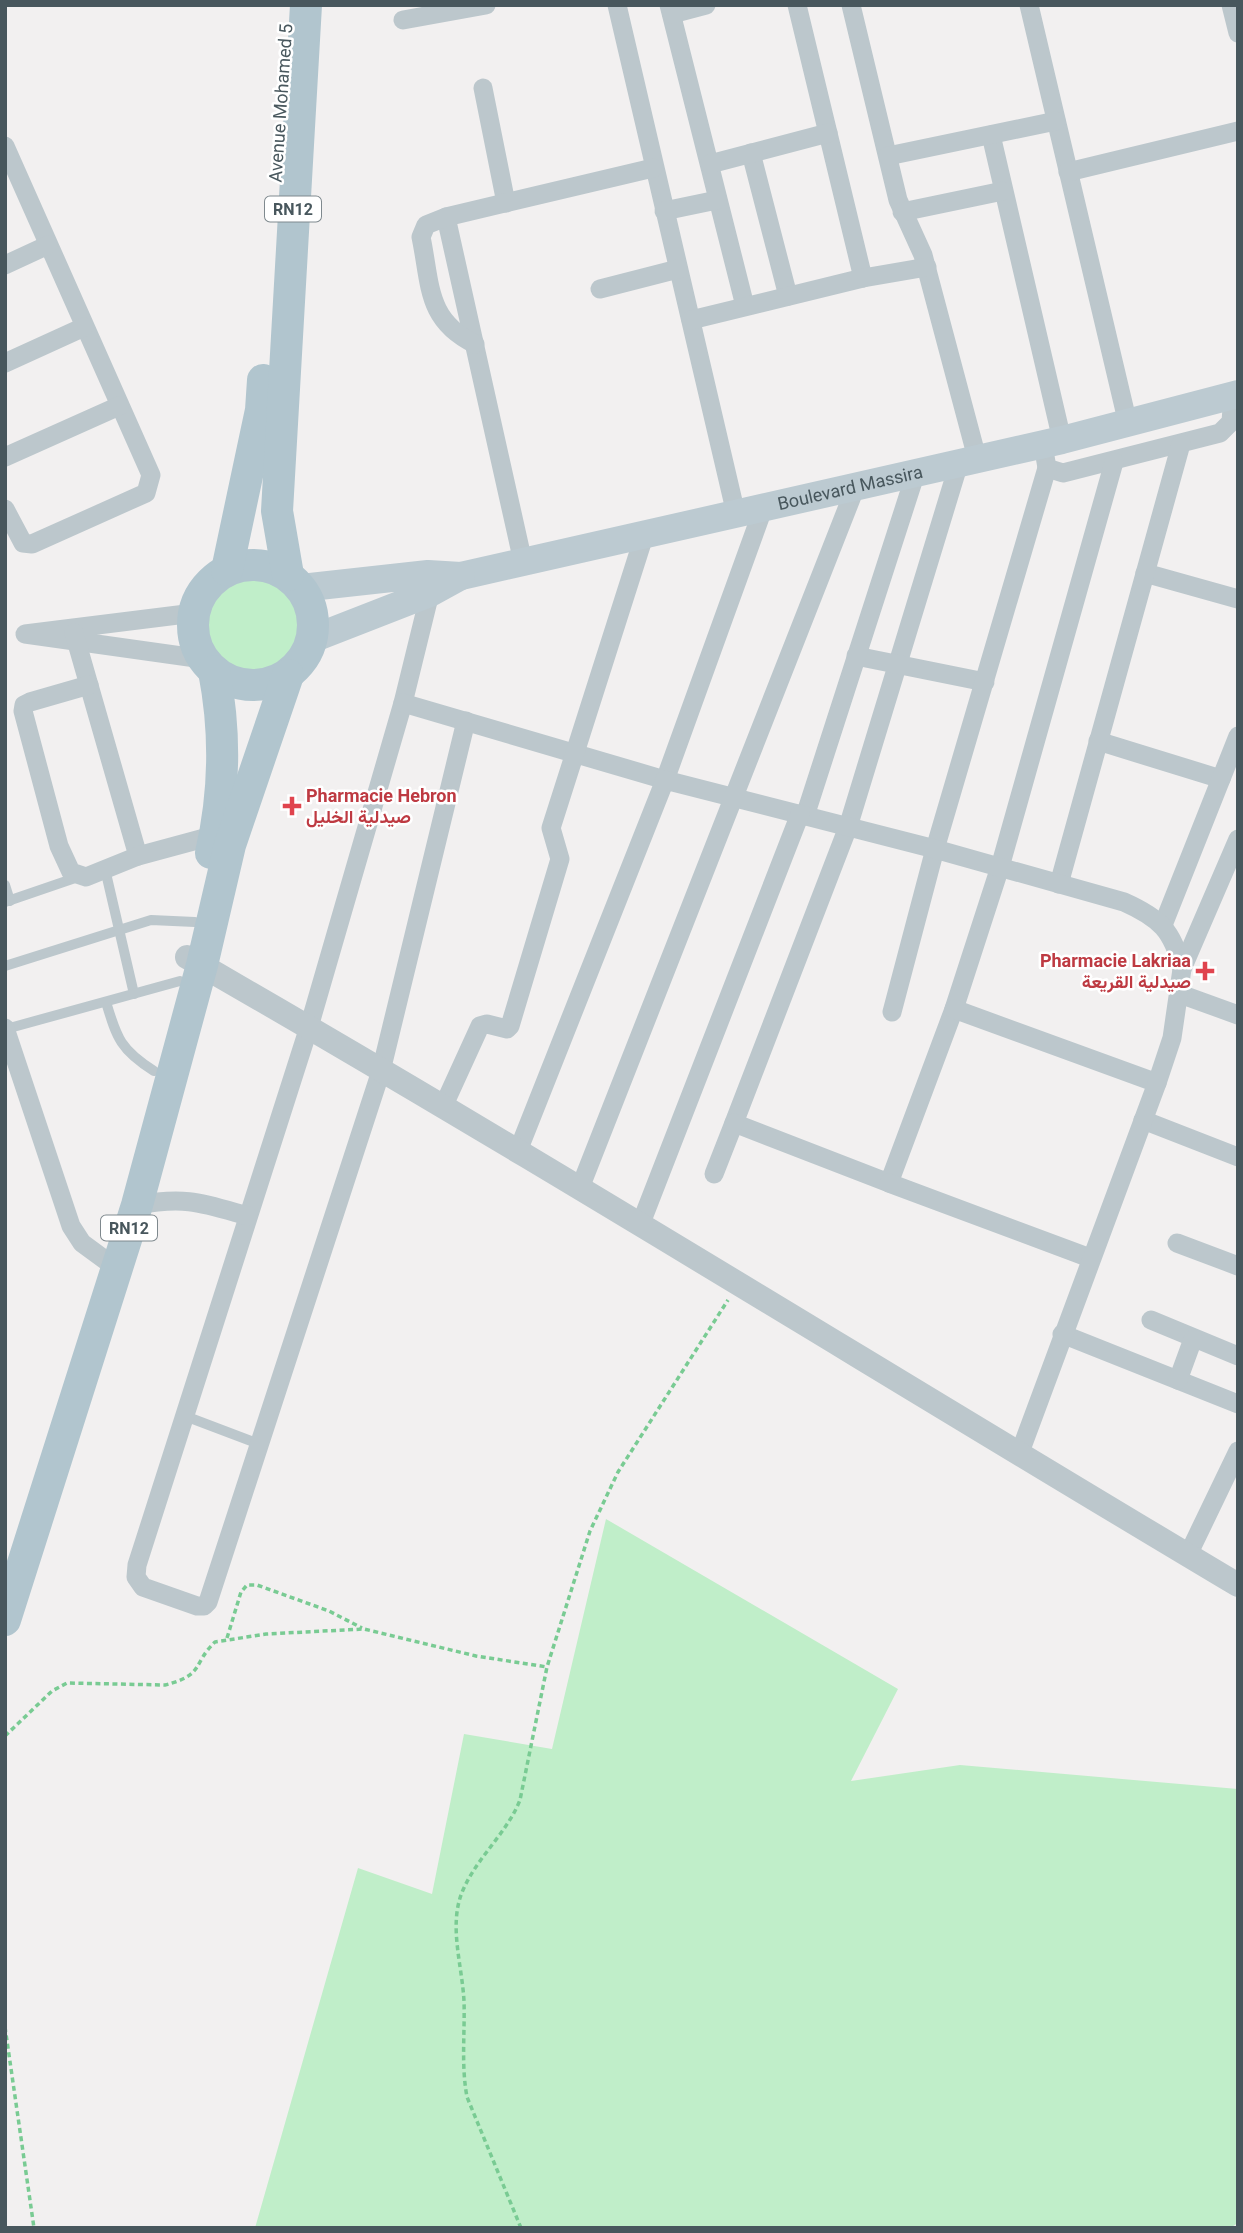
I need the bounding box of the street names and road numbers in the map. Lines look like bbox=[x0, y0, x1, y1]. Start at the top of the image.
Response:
street label: Avenue Mohamed 5 bbox=[264, 23, 297, 183]
road number: RN12 bbox=[265, 196, 321, 222]
street label: Boulevard Massira bbox=[775, 461, 925, 514]
road number: RN12 bbox=[101, 1216, 157, 1240]

